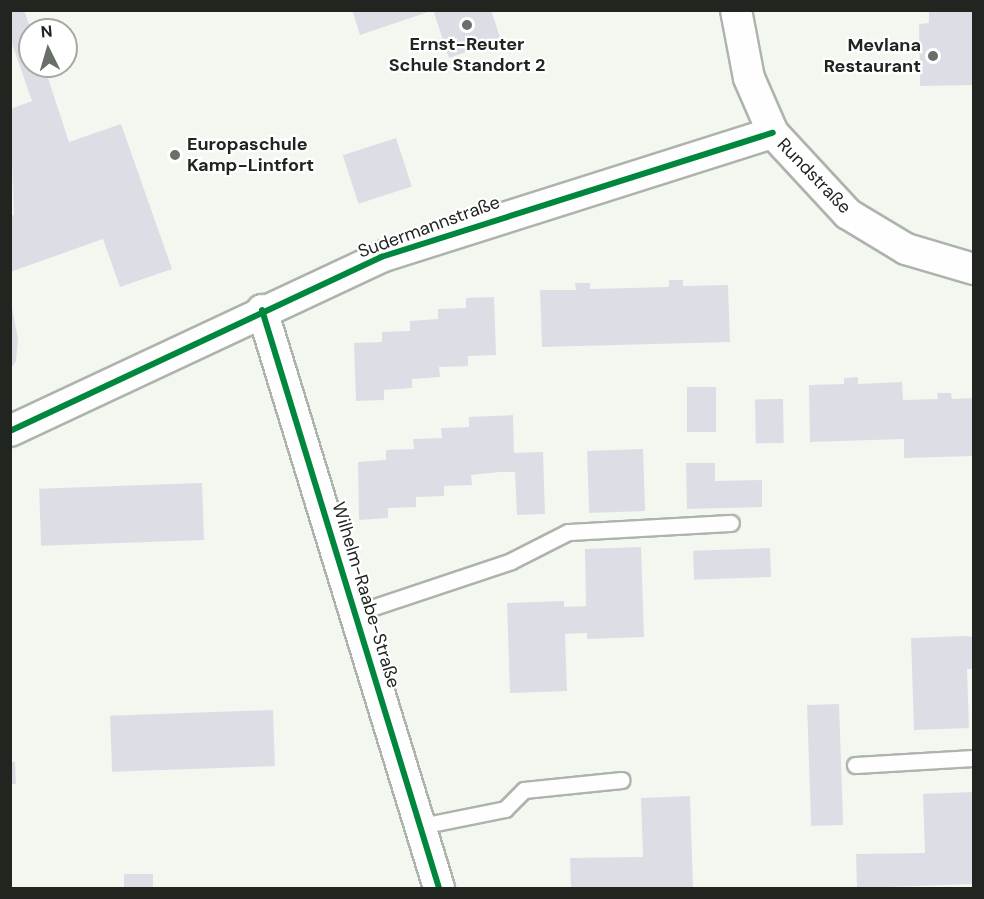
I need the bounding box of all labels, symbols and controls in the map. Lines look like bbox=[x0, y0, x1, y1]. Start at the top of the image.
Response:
north arrow bbox=[18, 18, 78, 78]
marker: Ernst-Reuter Schule Standort 2 bbox=[460, 18, 474, 32]
text: N bbox=[40, 21, 53, 43]
place label: Ernst-Reuter Schule Standort 2 bbox=[389, 34, 545, 76]
place label: Mevlana Restaurant bbox=[824, 35, 921, 78]
marker: Mevlana Restaurant bbox=[926, 49, 940, 63]
place label: Europaschule Kamp-Lintfort bbox=[187, 134, 314, 176]
street label: Rundstraße bbox=[773, 134, 855, 218]
marker: Europaschule Kamp-Lintfort bbox=[168, 148, 182, 162]
street label: Sudermannstraße bbox=[355, 191, 503, 263]
street label: Wilhelm-Raabe-Straße bbox=[327, 499, 405, 691]

